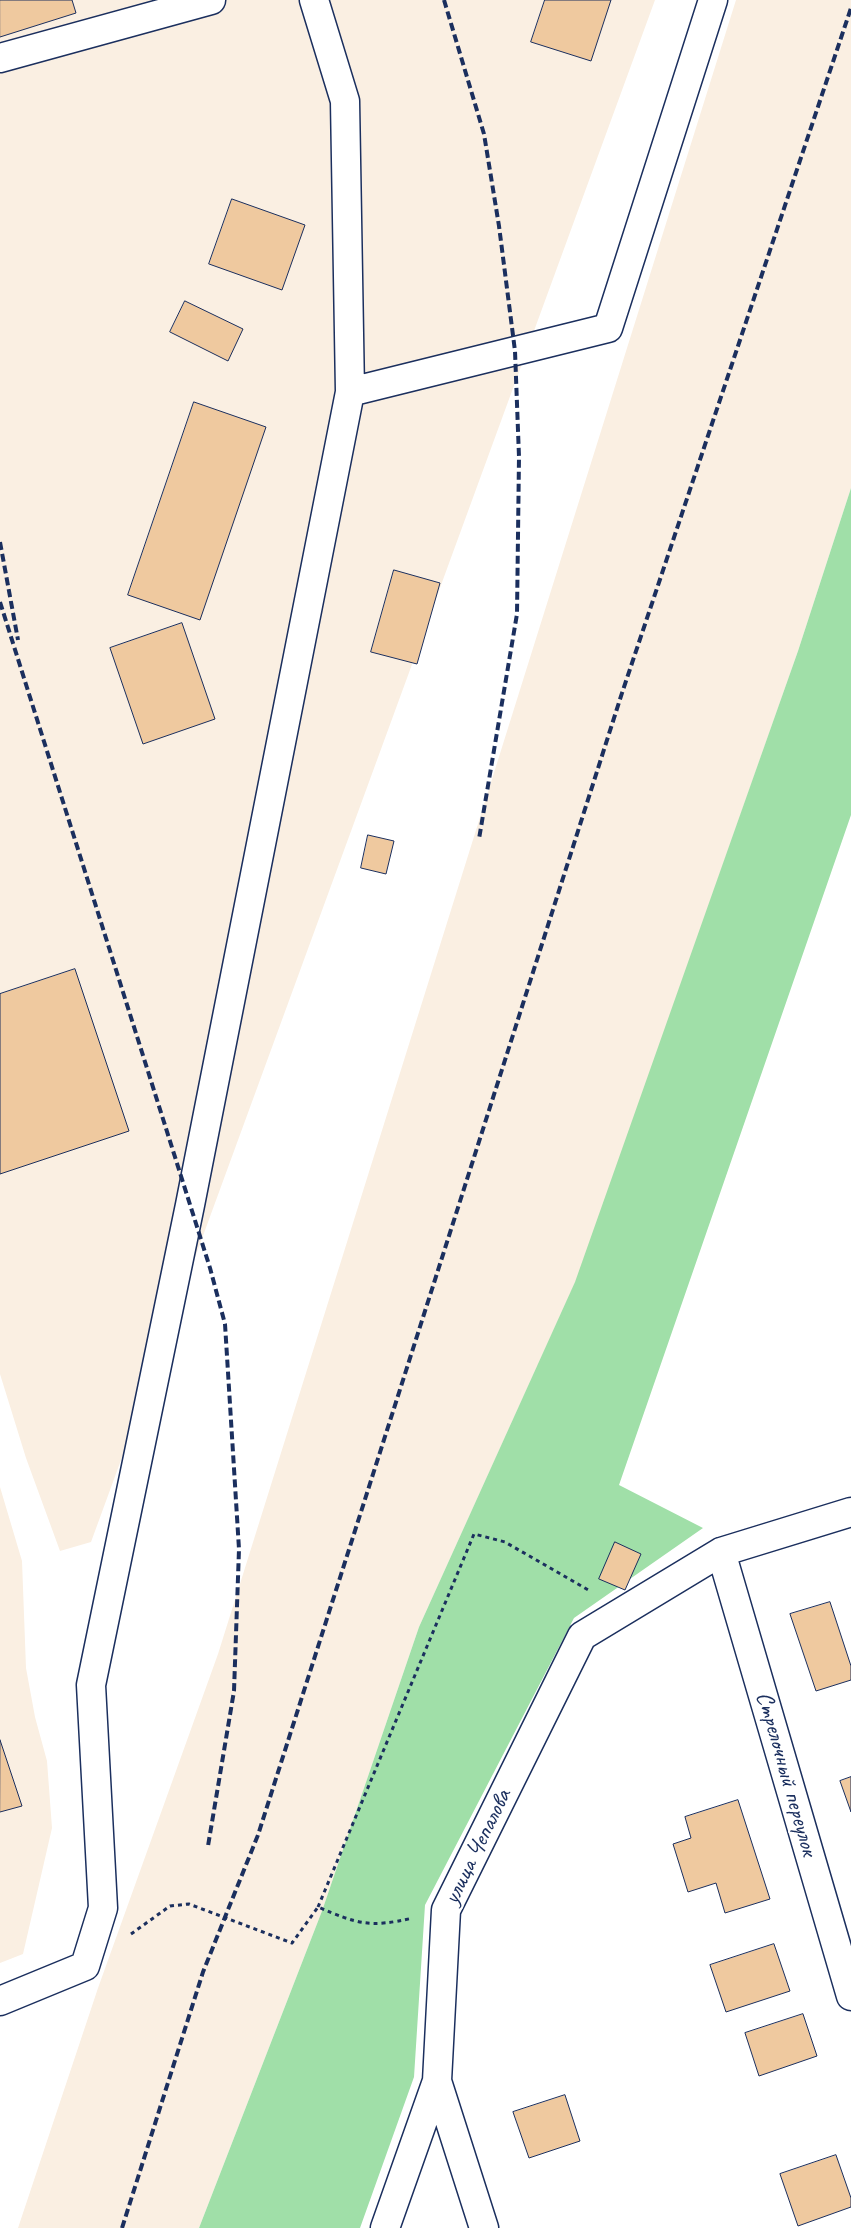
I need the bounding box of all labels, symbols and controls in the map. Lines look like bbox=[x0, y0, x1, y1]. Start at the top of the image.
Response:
street label: Стрелочный переулок bbox=[749, 1689, 823, 1859]
street label: улица Чепалова bbox=[438, 1785, 518, 1909]

